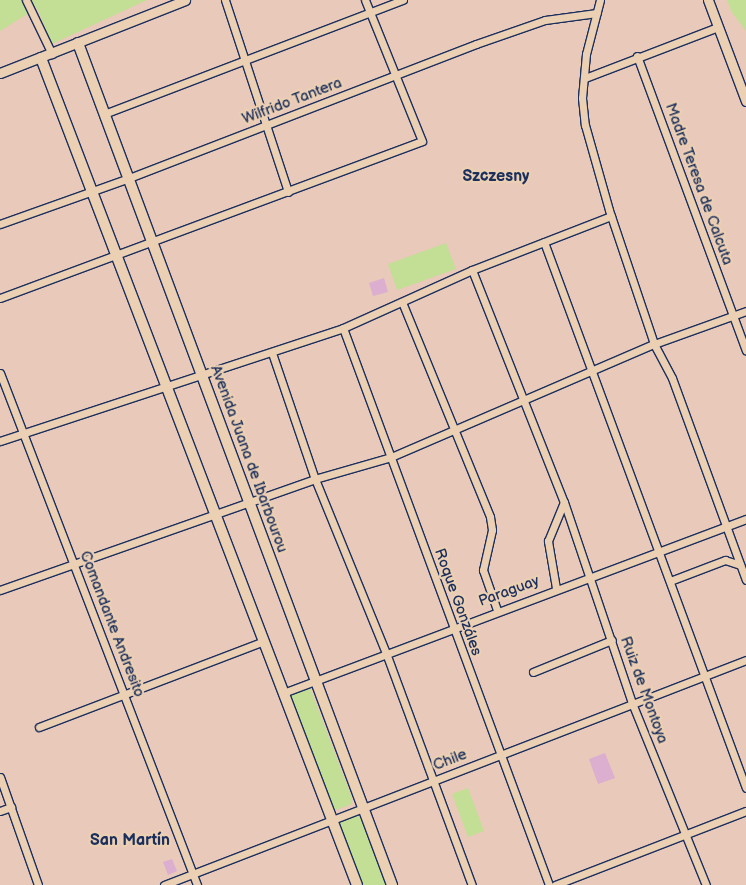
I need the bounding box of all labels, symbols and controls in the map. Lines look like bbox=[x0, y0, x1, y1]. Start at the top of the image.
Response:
street label: Wilfrido Tantera bbox=[239, 74, 345, 128]
street label: Madre Teresa de Calcuta bbox=[661, 100, 737, 268]
district label: Szczesny bbox=[463, 167, 529, 187]
street label: Avenida Juana de Ibarbourou bbox=[207, 362, 291, 556]
street label: Roque Gonzáles bbox=[430, 546, 486, 658]
street label: Comandante Andresito bbox=[76, 548, 148, 700]
street label: Paraguay bbox=[476, 572, 542, 610]
street label: Ruiz de Montoya bbox=[616, 634, 672, 746]
street label: Chile bbox=[431, 745, 469, 775]
district label: San Martín bbox=[90, 831, 170, 851]

